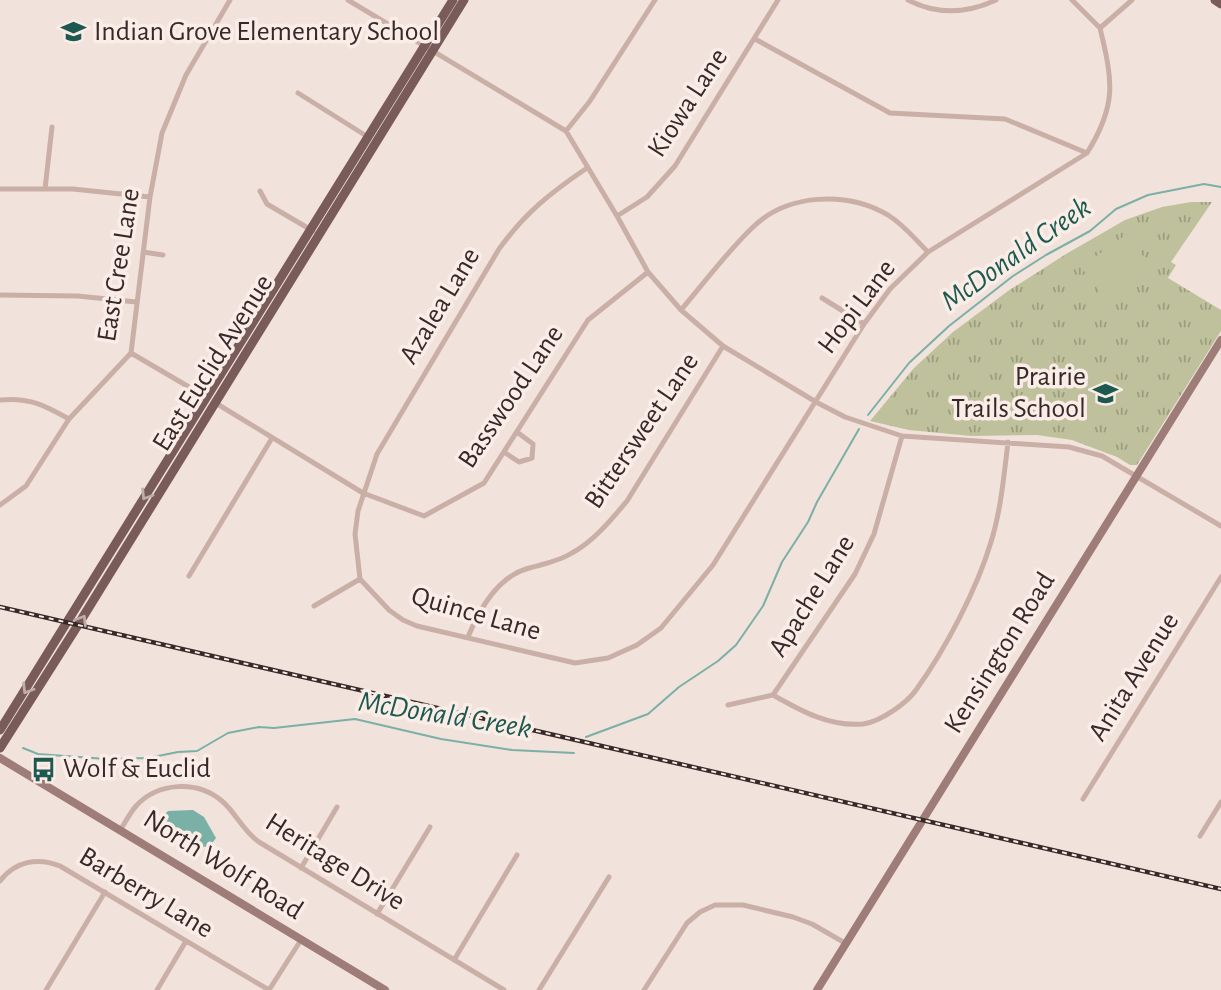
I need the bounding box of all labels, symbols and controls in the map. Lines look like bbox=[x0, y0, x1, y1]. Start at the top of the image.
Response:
school or university icon: Indian Grove Elementary School bbox=[60, 18, 88, 46]
place label: Indian Grove Elementary School bbox=[94, 18, 439, 46]
street label: Kiowa Lane bbox=[643, 44, 733, 162]
street label: East Cree Lane bbox=[93, 186, 145, 344]
water label: McDonald Creek bbox=[936, 191, 1096, 316]
street label: Azalea Lane bbox=[395, 243, 485, 369]
street label: Hopi Lane bbox=[813, 255, 901, 359]
street label: East Euclid Avenue bbox=[148, 270, 278, 456]
street label: Basswood Lane bbox=[453, 321, 569, 473]
street label: Bittersweet Lane bbox=[580, 348, 704, 514]
place label: Prairie Trails School bbox=[951, 363, 1086, 423]
school or university icon: Prairie Trails School bbox=[1092, 379, 1120, 407]
one-way arrow bbox=[142, 488, 155, 501]
street label: Apache Lane bbox=[764, 530, 860, 662]
street label: Kensington Road bbox=[939, 568, 1061, 738]
street label: Quince Lane bbox=[408, 582, 544, 646]
street label: Anita Avenue bbox=[1084, 608, 1184, 746]
one-way arrow bbox=[73, 615, 86, 628]
one-way arrow bbox=[22, 681, 35, 694]
water label: McDonald Creek bbox=[356, 686, 534, 744]
bus stop icon: Wolf & Euclid bbox=[29, 755, 57, 783]
place label: Wolf & Euclid bbox=[63, 755, 211, 783]
street label: North Wolf Road bbox=[138, 805, 308, 925]
street label: Heritage Drive bbox=[260, 808, 410, 916]
street label: Barberry Lane bbox=[74, 842, 218, 944]

